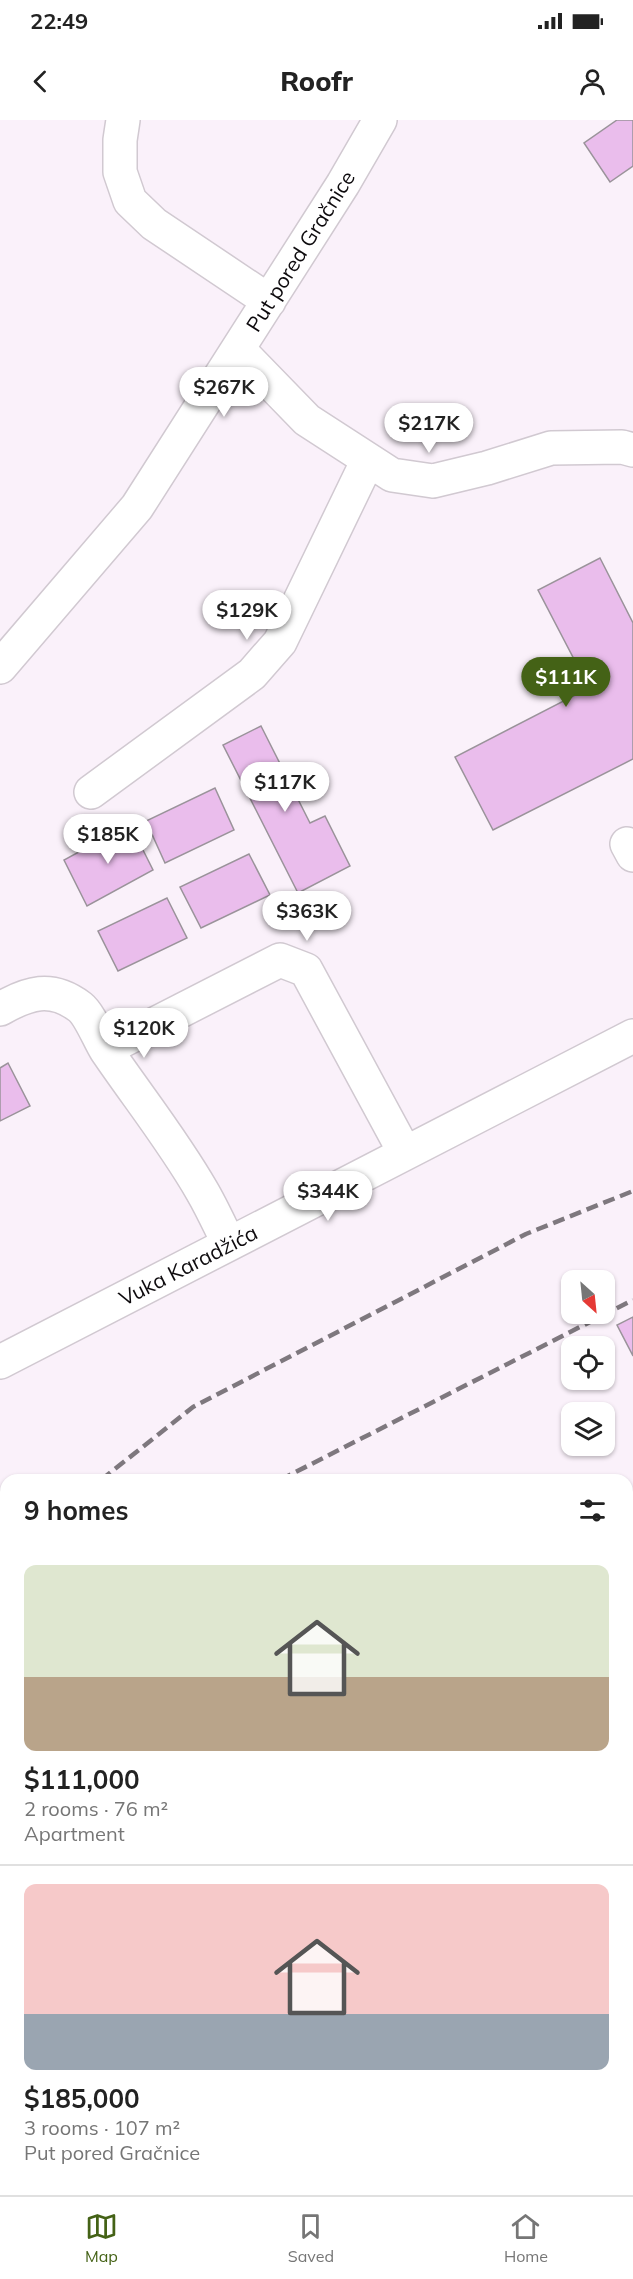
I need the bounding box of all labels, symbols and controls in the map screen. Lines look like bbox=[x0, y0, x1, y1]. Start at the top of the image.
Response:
text: 22:49 bbox=[30, 7, 88, 35]
text: Roofr bbox=[280, 64, 353, 98]
icon: back bbox=[24, 65, 57, 98]
icon: person bbox=[576, 65, 609, 98]
street label: Put pored Gračnice bbox=[240, 166, 360, 336]
pin: $267K bbox=[182, 367, 266, 418]
text: $267K bbox=[193, 374, 255, 399]
pin: $217K bbox=[387, 403, 471, 454]
text: $217K bbox=[398, 410, 460, 435]
pin: $129K bbox=[205, 590, 289, 641]
text: $129K bbox=[216, 597, 278, 622]
pin: $111K bbox=[524, 657, 608, 708]
text: $111K bbox=[535, 664, 597, 689]
pin: $117K bbox=[243, 762, 327, 813]
text: $117K bbox=[254, 769, 316, 794]
pin: $185K bbox=[66, 814, 150, 865]
text: $185K bbox=[77, 821, 139, 846]
pin: $363K bbox=[265, 891, 349, 942]
text: $363K bbox=[276, 898, 338, 923]
pin: $120K bbox=[102, 1008, 186, 1059]
text: $120K bbox=[113, 1015, 175, 1040]
pin: $344K bbox=[286, 1171, 370, 1222]
text: $344K bbox=[297, 1178, 359, 1203]
street label: Vuka Karadžića bbox=[114, 1219, 262, 1311]
north arrow bbox=[561, 1270, 615, 1324]
map controls bbox=[561, 1270, 615, 1456]
button: locate bbox=[561, 1336, 615, 1390]
button: layers bbox=[561, 1402, 615, 1456]
text: 9 homes bbox=[24, 1494, 128, 1527]
icon: filters bbox=[576, 1494, 609, 1527]
icon: home bbox=[263, 1604, 371, 1712]
text: $111,000 bbox=[24, 1763, 140, 1796]
text: 2 rooms · 76 m² bbox=[24, 1796, 168, 1821]
text: Apartment bbox=[24, 1821, 125, 1846]
icon: home bbox=[263, 1923, 371, 2031]
text: $185,000 bbox=[24, 2082, 140, 2115]
text: 3 rooms · 107 m² bbox=[24, 2115, 180, 2140]
text: Put pored Gračnice bbox=[24, 2140, 200, 2165]
tab: Map bbox=[85, 2210, 118, 2266]
tab: Saved bbox=[288, 2210, 334, 2266]
tab: Home bbox=[504, 2210, 548, 2266]

